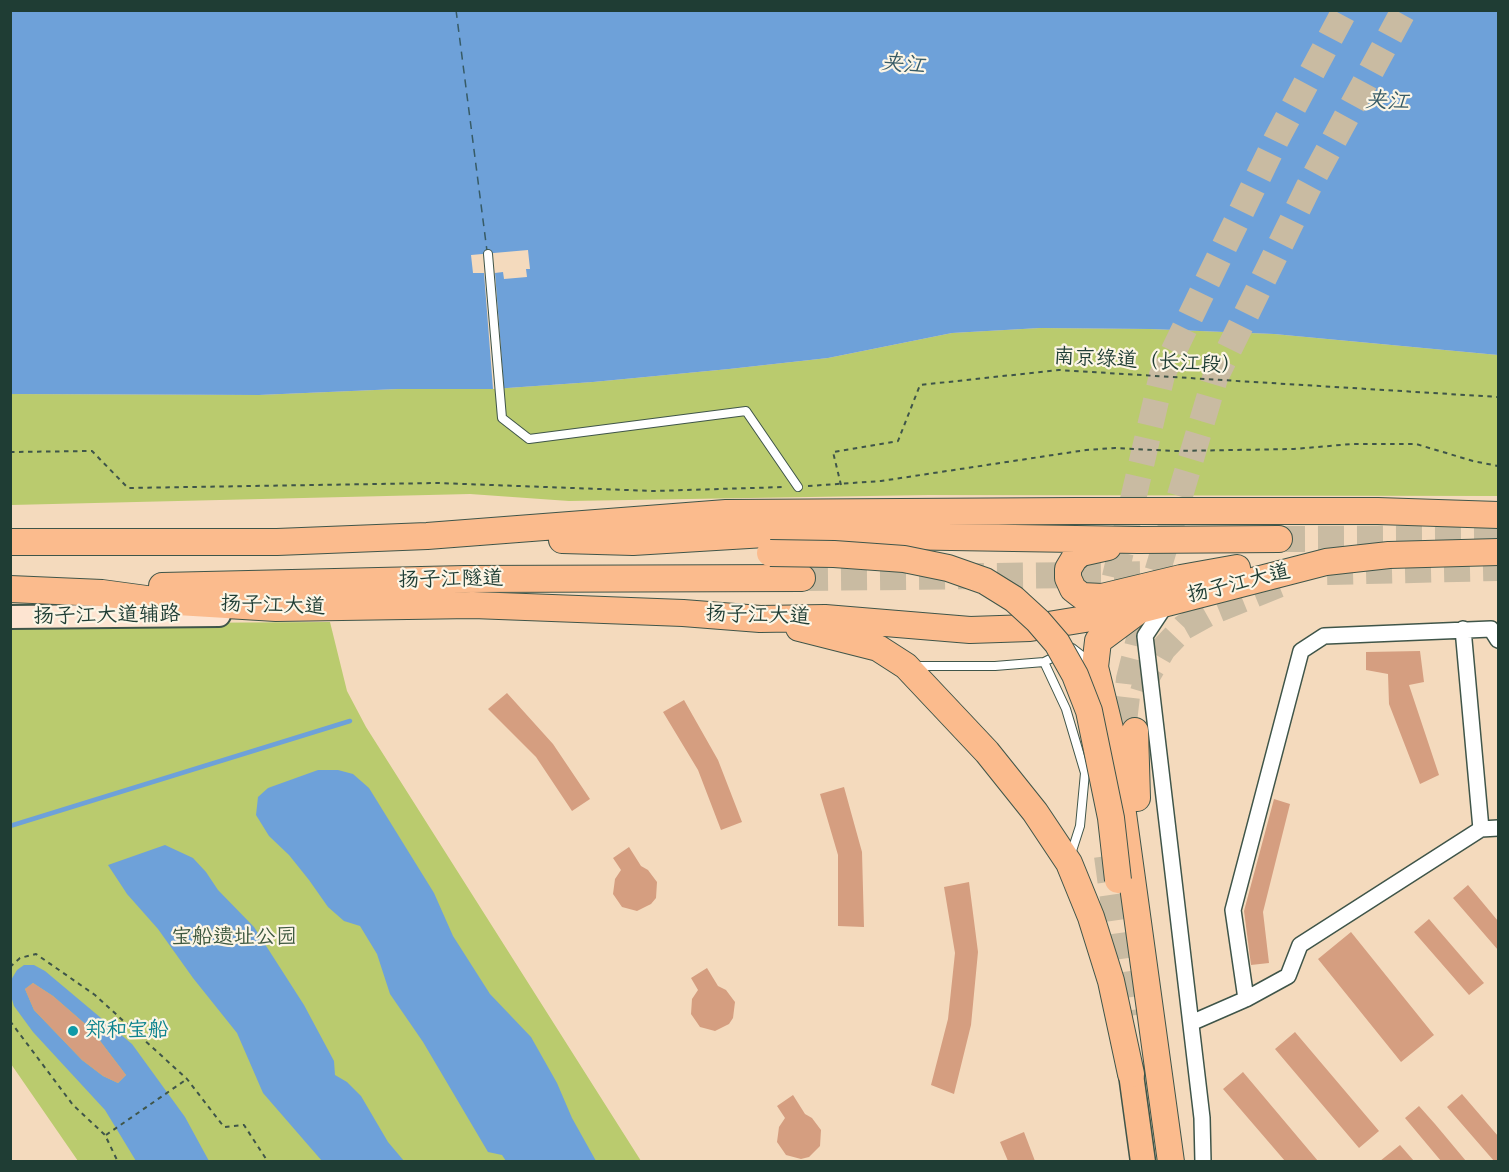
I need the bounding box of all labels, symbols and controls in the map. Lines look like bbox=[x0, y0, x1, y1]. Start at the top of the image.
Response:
water label: 夹江 bbox=[880, 50, 926, 80]
water label: 夹江 bbox=[1364, 88, 1410, 116]
street label: 南京绿道（长江段） bbox=[1053, 344, 1243, 380]
street label: 扬子江大道 bbox=[1185, 559, 1293, 609]
street label: 扬子江隧道 bbox=[398, 566, 504, 594]
street label: 扬子江大道 bbox=[220, 592, 326, 620]
street label: 扬子江大道辅路 bbox=[33, 602, 181, 630]
street label: 扬子江大道 bbox=[705, 602, 811, 630]
park label: 宝船遗址公园 bbox=[171, 925, 297, 951]
place label: 郑和宝船 bbox=[85, 1018, 169, 1044]
marker: 郑和宝船 bbox=[66, 1024, 80, 1038]

